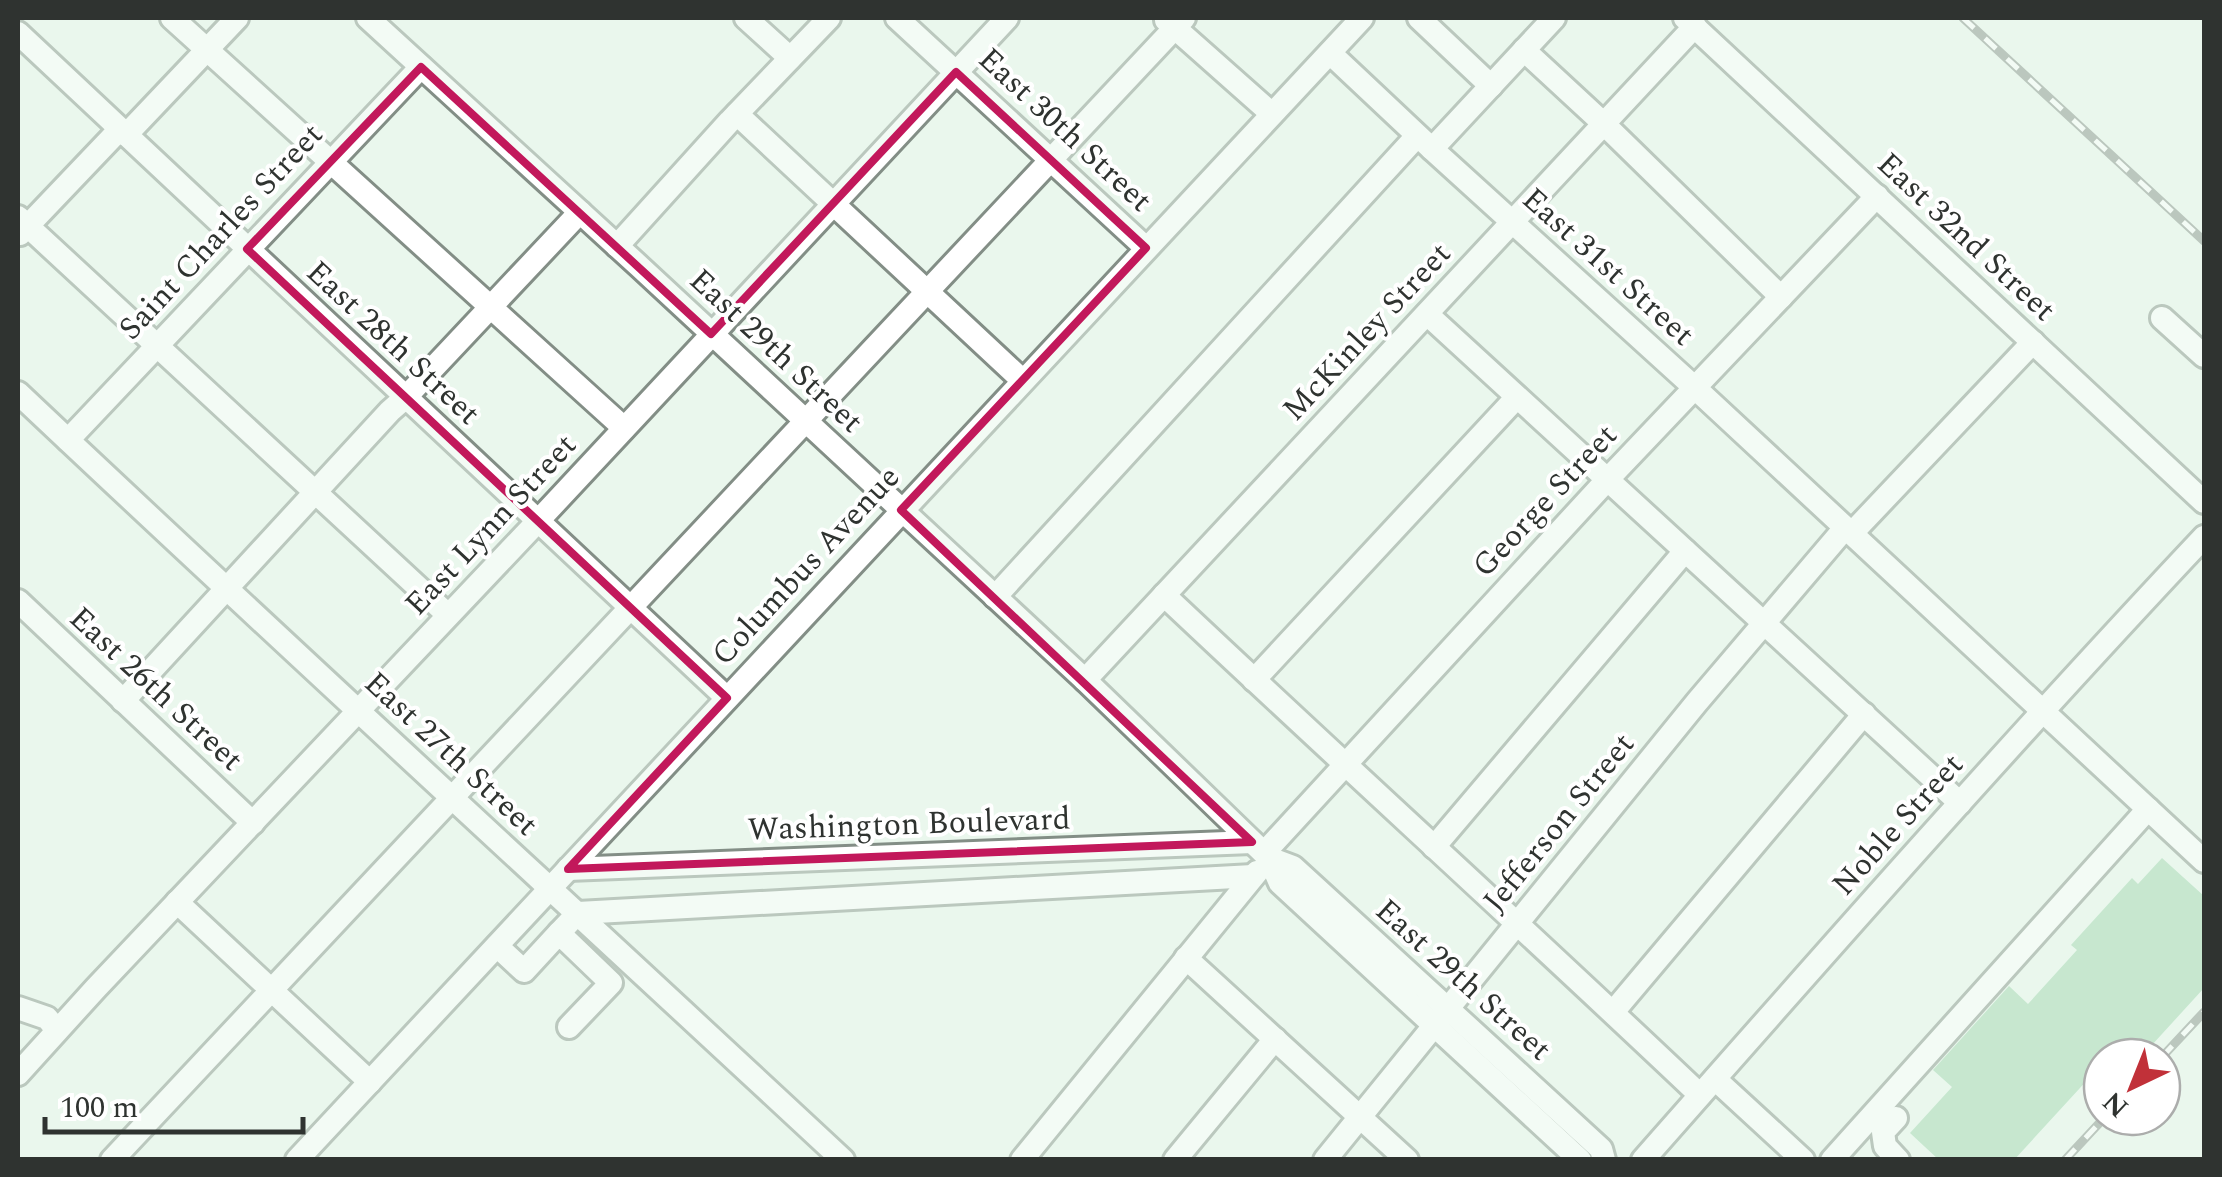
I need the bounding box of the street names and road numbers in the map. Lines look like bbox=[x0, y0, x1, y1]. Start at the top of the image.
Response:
street label: East 30th Street bbox=[967, 36, 1163, 224]
street label: Saint Charles Street bbox=[107, 112, 335, 352]
street label: East 32nd Street bbox=[1865, 141, 2067, 333]
street label: East 31st Street bbox=[1511, 176, 1705, 358]
street label: McKinley Street bbox=[1271, 231, 1463, 433]
street label: East 28th Street bbox=[295, 249, 491, 437]
street label: East 29th Street bbox=[678, 257, 874, 445]
street label: George Street bbox=[1461, 413, 1629, 589]
street label: East Lynn Street bbox=[393, 423, 589, 627]
street label: Columbus Avenue bbox=[700, 455, 912, 677]
street label: East 26th Street bbox=[58, 595, 254, 783]
street label: East 27th Street bbox=[353, 660, 549, 848]
street label: Jefferson Street bbox=[1471, 722, 1647, 924]
street label: Noble Street bbox=[1821, 743, 1976, 907]
street label: Washington Boulevard bbox=[747, 794, 1071, 855]
street label: East 29th Street bbox=[1364, 887, 1562, 1073]

